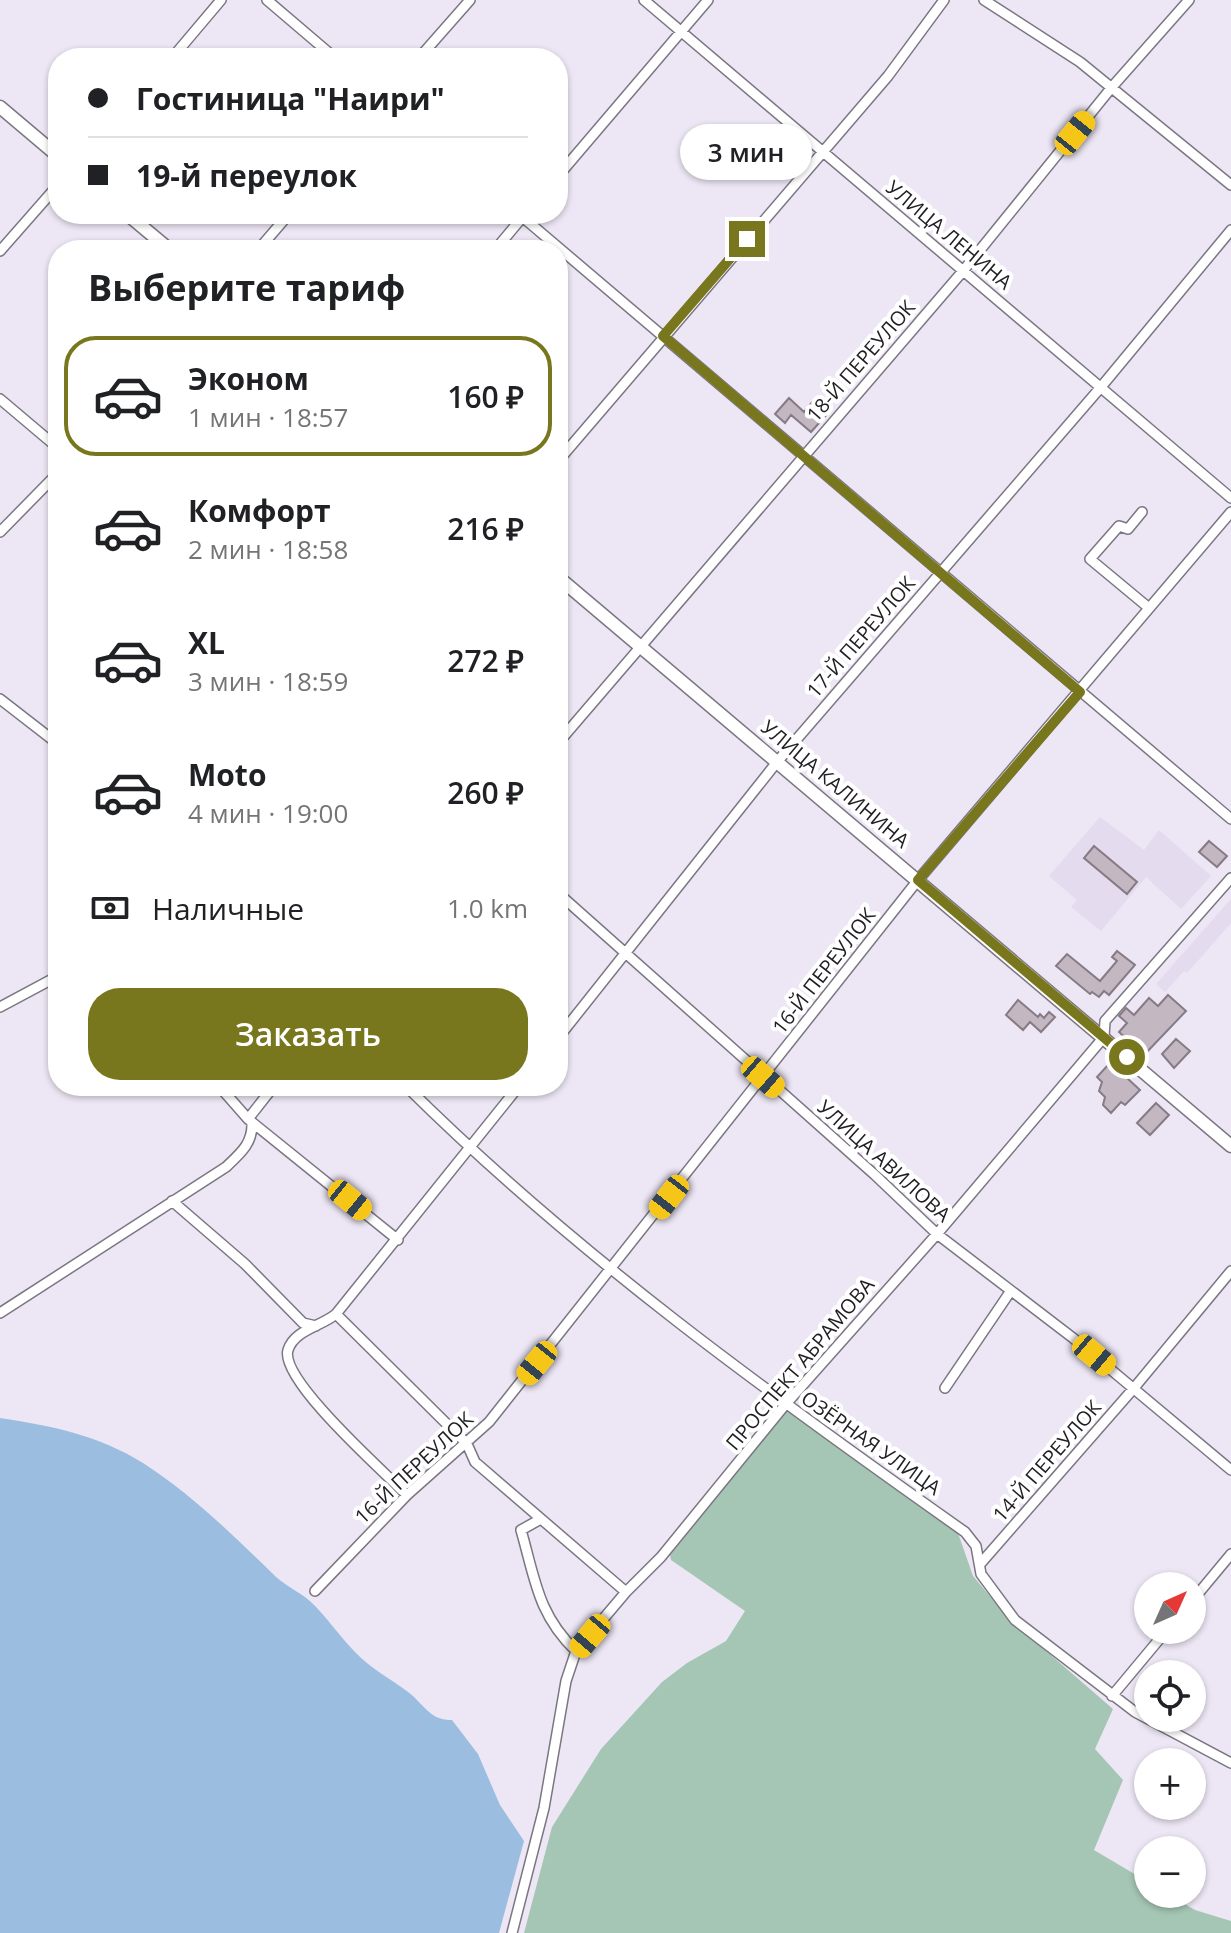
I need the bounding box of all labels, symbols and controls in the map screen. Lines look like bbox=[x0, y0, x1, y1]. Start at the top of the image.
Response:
text: Гостиница "Наири" bbox=[136, 78, 445, 119]
car bbox=[1051, 107, 1099, 159]
callout: 3 мин bbox=[681, 123, 813, 179]
text: 3 мин bbox=[708, 134, 784, 170]
text: 19-й переулок bbox=[136, 155, 357, 196]
street label: УЛИЦА ЛЕНИНА bbox=[881, 174, 1018, 296]
route end bbox=[729, 221, 765, 257]
text: Выберите тариф bbox=[88, 263, 405, 312]
street label: 18-Й ПЕРЕУЛОК bbox=[800, 294, 921, 427]
text: Эконом bbox=[188, 358, 309, 399]
icon: car bbox=[92, 360, 164, 432]
text: 160 ₽ bbox=[447, 376, 524, 417]
text: 1 мин · 18:57 bbox=[188, 399, 348, 435]
text: Комфорт bbox=[188, 490, 331, 531]
icon: car bbox=[92, 492, 164, 564]
text: 216 ₽ bbox=[447, 508, 524, 549]
text: 2 мин · 18:58 bbox=[188, 531, 348, 567]
street label: 17-Й ПЕРЕУЛОК bbox=[800, 570, 921, 703]
text: XL bbox=[188, 622, 225, 663]
icon: car bbox=[92, 624, 164, 696]
text: 272 ₽ bbox=[447, 640, 524, 681]
text: 3 мин · 18:59 bbox=[188, 663, 348, 699]
street label: УЛИЦА КАЛИНИНА bbox=[756, 714, 915, 854]
text: Moto bbox=[188, 754, 266, 795]
icon: car bbox=[92, 756, 164, 828]
text: 260 ₽ bbox=[447, 772, 524, 813]
text: 4 мин · 19:00 bbox=[188, 795, 348, 831]
icon: cash bbox=[88, 886, 132, 930]
text: Наличные bbox=[152, 888, 304, 929]
text: 1.0 km bbox=[447, 890, 528, 926]
street label: 16-Й ПЕРЕУЛОК bbox=[766, 902, 882, 1039]
button: Заказать bbox=[88, 988, 528, 1080]
route start bbox=[1109, 1039, 1145, 1075]
car bbox=[737, 1052, 789, 1102]
street label: УЛИЦА АВИЛОВА bbox=[812, 1094, 957, 1228]
car bbox=[645, 1171, 693, 1223]
car bbox=[324, 1176, 376, 1224]
street label: ПРОСПЕКТ АБРАМОВА bbox=[719, 1271, 880, 1456]
car bbox=[1068, 1330, 1120, 1380]
car bbox=[513, 1337, 561, 1389]
street label: ОЗЁРНАЯ УЛИЦА bbox=[796, 1384, 947, 1501]
street label: 14-Й ПЕРЕУЛОК bbox=[986, 1394, 1107, 1527]
street label: 16-Й ПЕРЕУЛОК bbox=[349, 1405, 479, 1530]
north arrow bbox=[1134, 1572, 1206, 1644]
map controls bbox=[1134, 1572, 1206, 1908]
car bbox=[565, 1610, 615, 1662]
button: locate bbox=[1134, 1660, 1206, 1732]
button: + bbox=[1134, 1748, 1206, 1820]
button: − bbox=[1134, 1836, 1206, 1908]

